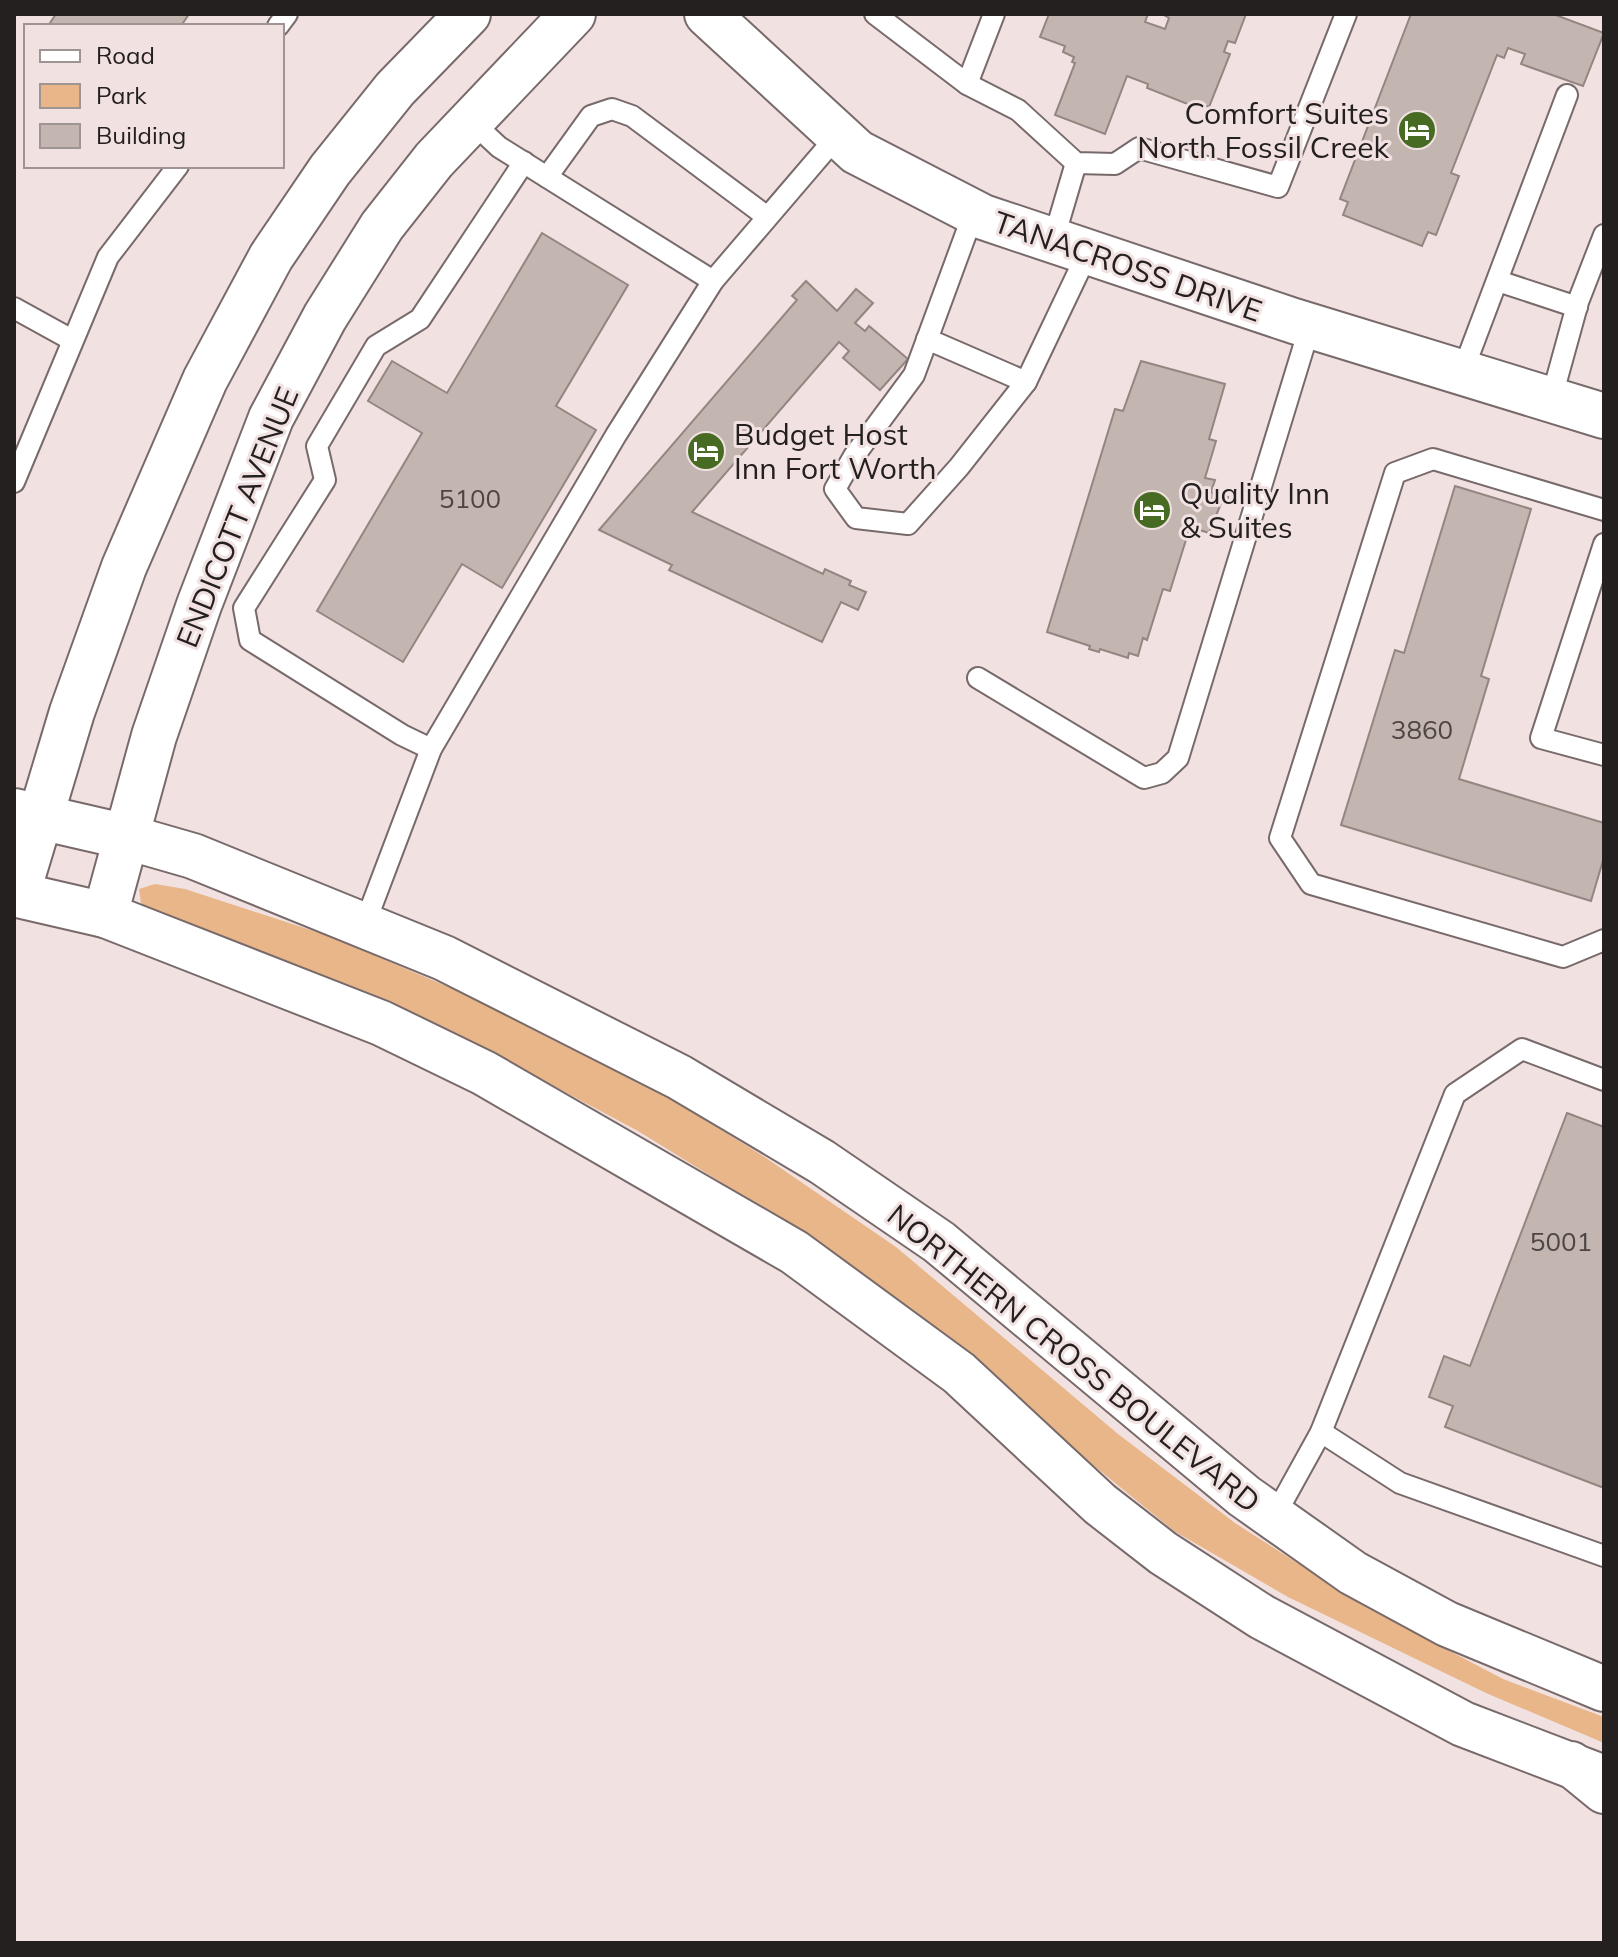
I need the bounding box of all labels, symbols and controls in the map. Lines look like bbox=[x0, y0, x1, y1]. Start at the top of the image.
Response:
legend bbox=[24, 24, 284, 168]
text: Road bbox=[96, 40, 155, 70]
text: Park bbox=[96, 80, 147, 110]
place label: Comfort Suites North Fossil Creek bbox=[1137, 94, 1390, 166]
hotel icon: Comfort Suites North Fossil Creek bbox=[1396, 109, 1438, 151]
text: Building bbox=[96, 120, 186, 150]
street label: TANACROSS DRIVE bbox=[989, 202, 1267, 330]
street label: ENDICOTT AVENUE bbox=[167, 381, 307, 653]
place label: Budget Host Inn Fort Worth bbox=[734, 415, 937, 487]
hotel icon: Budget Host Inn Fort Worth bbox=[685, 430, 727, 472]
place label: Quality Inn & Suites bbox=[1180, 474, 1330, 546]
house number: 5100 bbox=[439, 482, 501, 515]
hotel icon: Quality Inn & Suites bbox=[1131, 489, 1173, 531]
house number: 3860 bbox=[1391, 713, 1453, 746]
street label: NORTHERN CROSS BOULEVARD bbox=[880, 1196, 1268, 1520]
house number: 5001 bbox=[1530, 1225, 1592, 1258]

